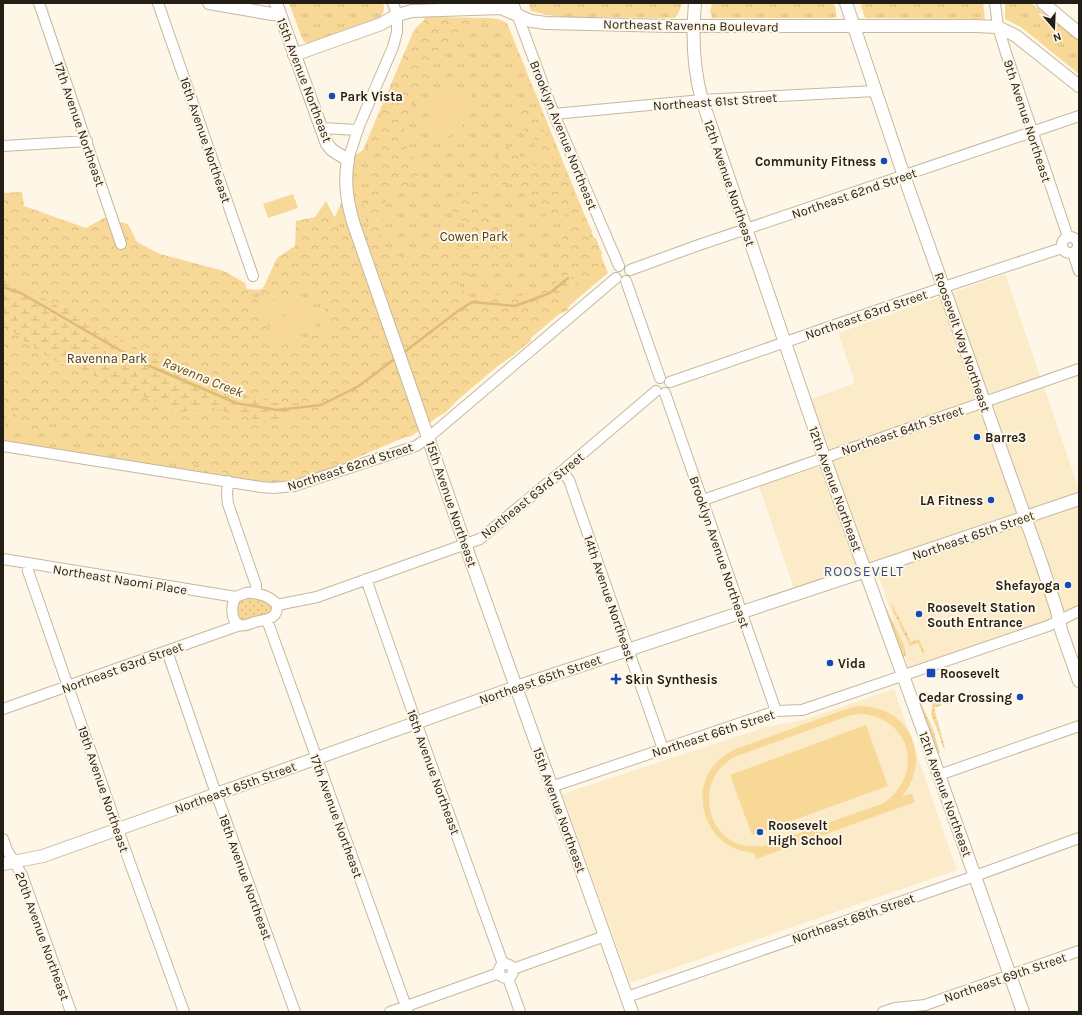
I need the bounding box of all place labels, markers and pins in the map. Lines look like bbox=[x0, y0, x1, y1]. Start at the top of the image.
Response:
place label: Park Vista bbox=[340, 89, 403, 104]
marker: Park Vista bbox=[327, 91, 337, 101]
place label: Community Fitness bbox=[755, 154, 876, 169]
marker: Community Fitness bbox=[879, 156, 889, 166]
place label: Barre3 bbox=[985, 430, 1026, 445]
marker: Barre3 bbox=[972, 432, 982, 442]
place label: LA Fitness bbox=[920, 493, 983, 508]
marker: LA Fitness bbox=[986, 495, 996, 505]
place label: Shefayoga bbox=[995, 578, 1060, 593]
marker: Shefayoga bbox=[1063, 580, 1073, 590]
place label: Roosevelt Station South Entrance bbox=[927, 600, 1036, 630]
marker: Roosevelt Station South Entrance bbox=[914, 609, 924, 619]
place label: Vida bbox=[838, 656, 866, 671]
marker: Vida bbox=[825, 658, 835, 668]
place label: Roosevelt bbox=[940, 666, 1000, 681]
marker: Roosevelt bbox=[925, 667, 937, 679]
place label: Skin Synthesis bbox=[625, 672, 718, 687]
marker: Skin Synthesis bbox=[610, 673, 622, 685]
place label: Cedar Crossing bbox=[919, 690, 1012, 705]
marker: Cedar Crossing bbox=[1015, 692, 1025, 702]
place label: Roosevelt High School bbox=[768, 818, 842, 848]
marker: Roosevelt High School bbox=[755, 827, 765, 837]

